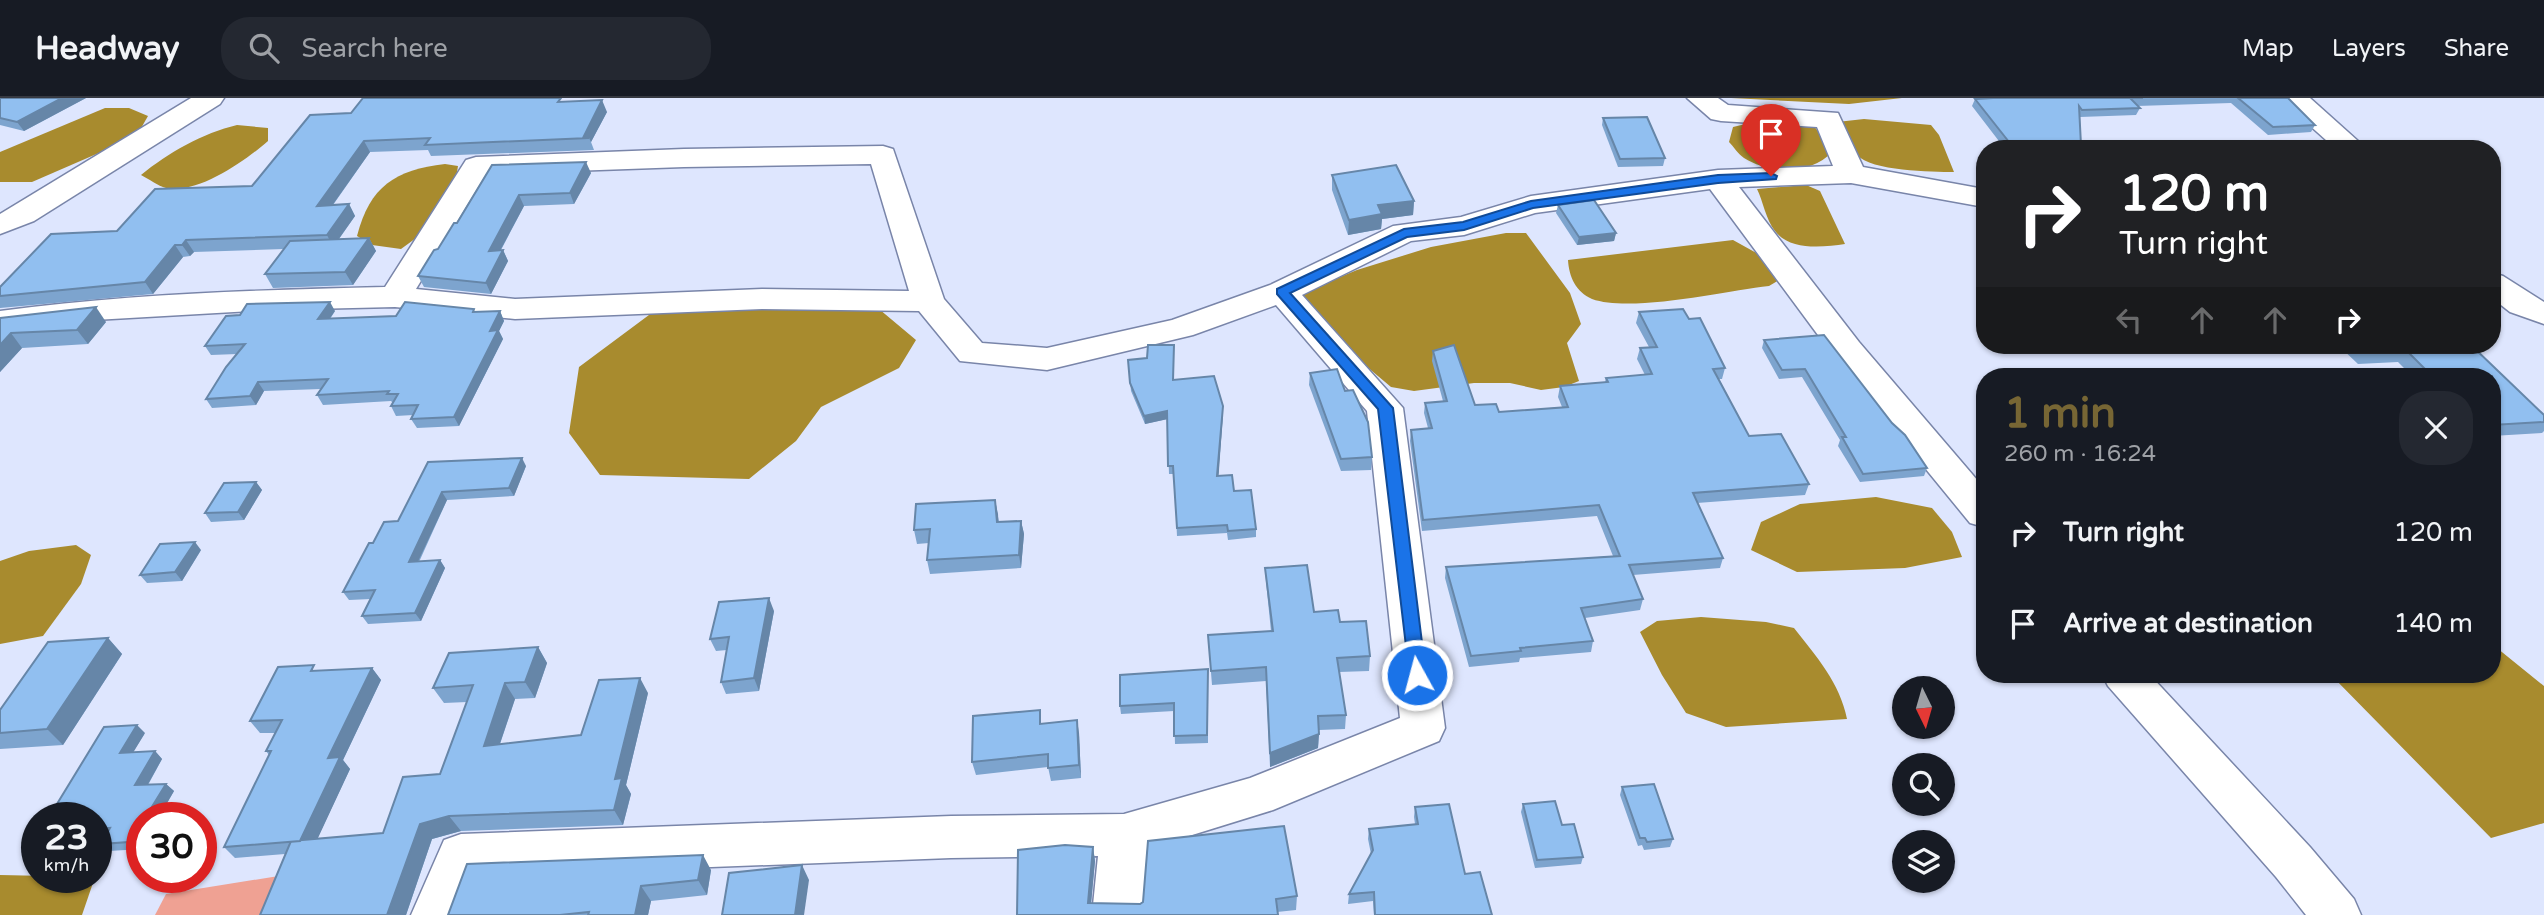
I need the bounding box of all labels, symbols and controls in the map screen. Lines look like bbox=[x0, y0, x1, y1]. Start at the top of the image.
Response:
search box bbox=[221, 17, 711, 80]
text: Headway bbox=[35, 29, 179, 68]
icon: search bbox=[245, 29, 283, 67]
text: Search here bbox=[301, 33, 448, 64]
text: Map bbox=[2242, 34, 2294, 63]
text: Layers bbox=[2332, 34, 2406, 63]
text: Share bbox=[2444, 34, 2509, 63]
pin bbox=[1741, 104, 1801, 176]
icon: arrive bbox=[1752, 115, 1790, 153]
text: 120 m bbox=[2119, 165, 2269, 224]
icon: right bbox=[2004, 168, 2095, 259]
text: Turn right bbox=[2119, 225, 2268, 263]
icon: left bbox=[2110, 301, 2148, 339]
icon: ahead bbox=[2183, 301, 2221, 339]
icon: ahead bbox=[2256, 301, 2294, 339]
icon: right bbox=[2329, 301, 2367, 339]
text: 1 min bbox=[2004, 388, 2116, 439]
button: close bbox=[2399, 391, 2473, 465]
text: 260 m · 16:24 bbox=[2004, 440, 2156, 468]
icon: right bbox=[2004, 514, 2042, 552]
text: Turn right bbox=[2063, 517, 2184, 548]
text: 120 m bbox=[2393, 517, 2473, 548]
icon: arrive bbox=[2004, 605, 2042, 643]
text: Arrive at destination bbox=[2063, 608, 2313, 639]
text: 140 m bbox=[2393, 608, 2473, 639]
position arrow bbox=[1380, 638, 1454, 712]
north arrow bbox=[1892, 676, 1955, 738]
map controls bbox=[1892, 676, 1955, 893]
button: search bbox=[1892, 753, 1955, 816]
speed limit sign: 30 bbox=[126, 802, 217, 893]
text: 23 bbox=[45, 817, 88, 859]
button: layers bbox=[1892, 830, 1955, 893]
text: km/h bbox=[44, 854, 89, 876]

